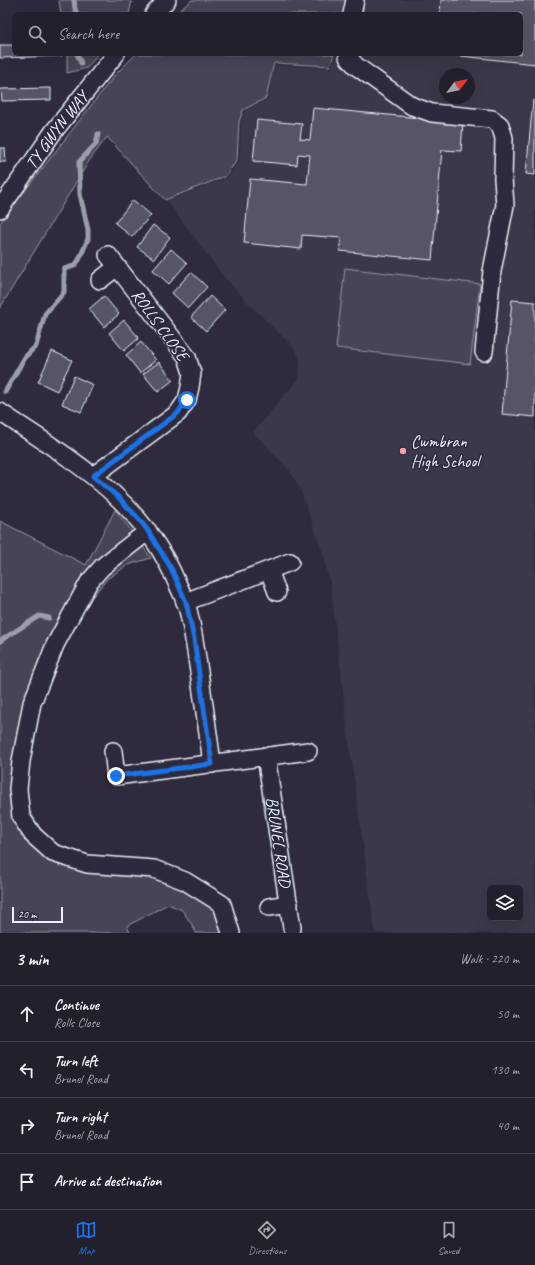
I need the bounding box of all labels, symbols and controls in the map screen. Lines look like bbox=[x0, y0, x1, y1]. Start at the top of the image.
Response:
search box bbox=[12, 12, 523, 56]
icon: search bbox=[26, 23, 48, 45]
text: Search here bbox=[58, 25, 119, 44]
north arrow bbox=[439, 68, 475, 104]
street label: TY GWYN WAY bbox=[20, 85, 94, 173]
street label: ROLLS CLOSE bbox=[127, 285, 195, 367]
route start bbox=[178, 391, 196, 409]
place label: Cwmbran High School bbox=[411, 431, 482, 472]
marker: Cwmbran High School bbox=[398, 446, 408, 456]
route end bbox=[107, 767, 125, 785]
street label: BRUNEL ROAD bbox=[262, 796, 296, 891]
map controls bbox=[487, 885, 523, 921]
button: layers bbox=[487, 885, 523, 921]
scale bar bbox=[12, 905, 63, 924]
text: 20 m bbox=[18, 907, 37, 921]
text: 3 min bbox=[16, 949, 49, 970]
text: Walk · 220 m bbox=[460, 951, 519, 967]
text: Continue bbox=[54, 996, 99, 1015]
icon: ahead bbox=[16, 1003, 38, 1025]
text: 50 m bbox=[497, 1006, 519, 1022]
text: Rolls Close bbox=[54, 1015, 99, 1031]
text: Turn left bbox=[54, 1052, 97, 1071]
icon: left bbox=[16, 1059, 38, 1081]
text: 130 m bbox=[491, 1062, 519, 1078]
text: Brunel Road bbox=[54, 1071, 108, 1087]
text: Turn right bbox=[54, 1108, 107, 1127]
icon: right bbox=[16, 1115, 38, 1137]
text: 40 m bbox=[497, 1118, 519, 1134]
text: Brunel Road bbox=[54, 1127, 108, 1143]
icon: arrive bbox=[16, 1171, 38, 1193]
text: Arrive at destination bbox=[54, 1172, 161, 1191]
tab: Map bbox=[75, 1219, 97, 1257]
tab: Directions bbox=[248, 1219, 287, 1257]
tab: Saved bbox=[438, 1219, 460, 1257]

